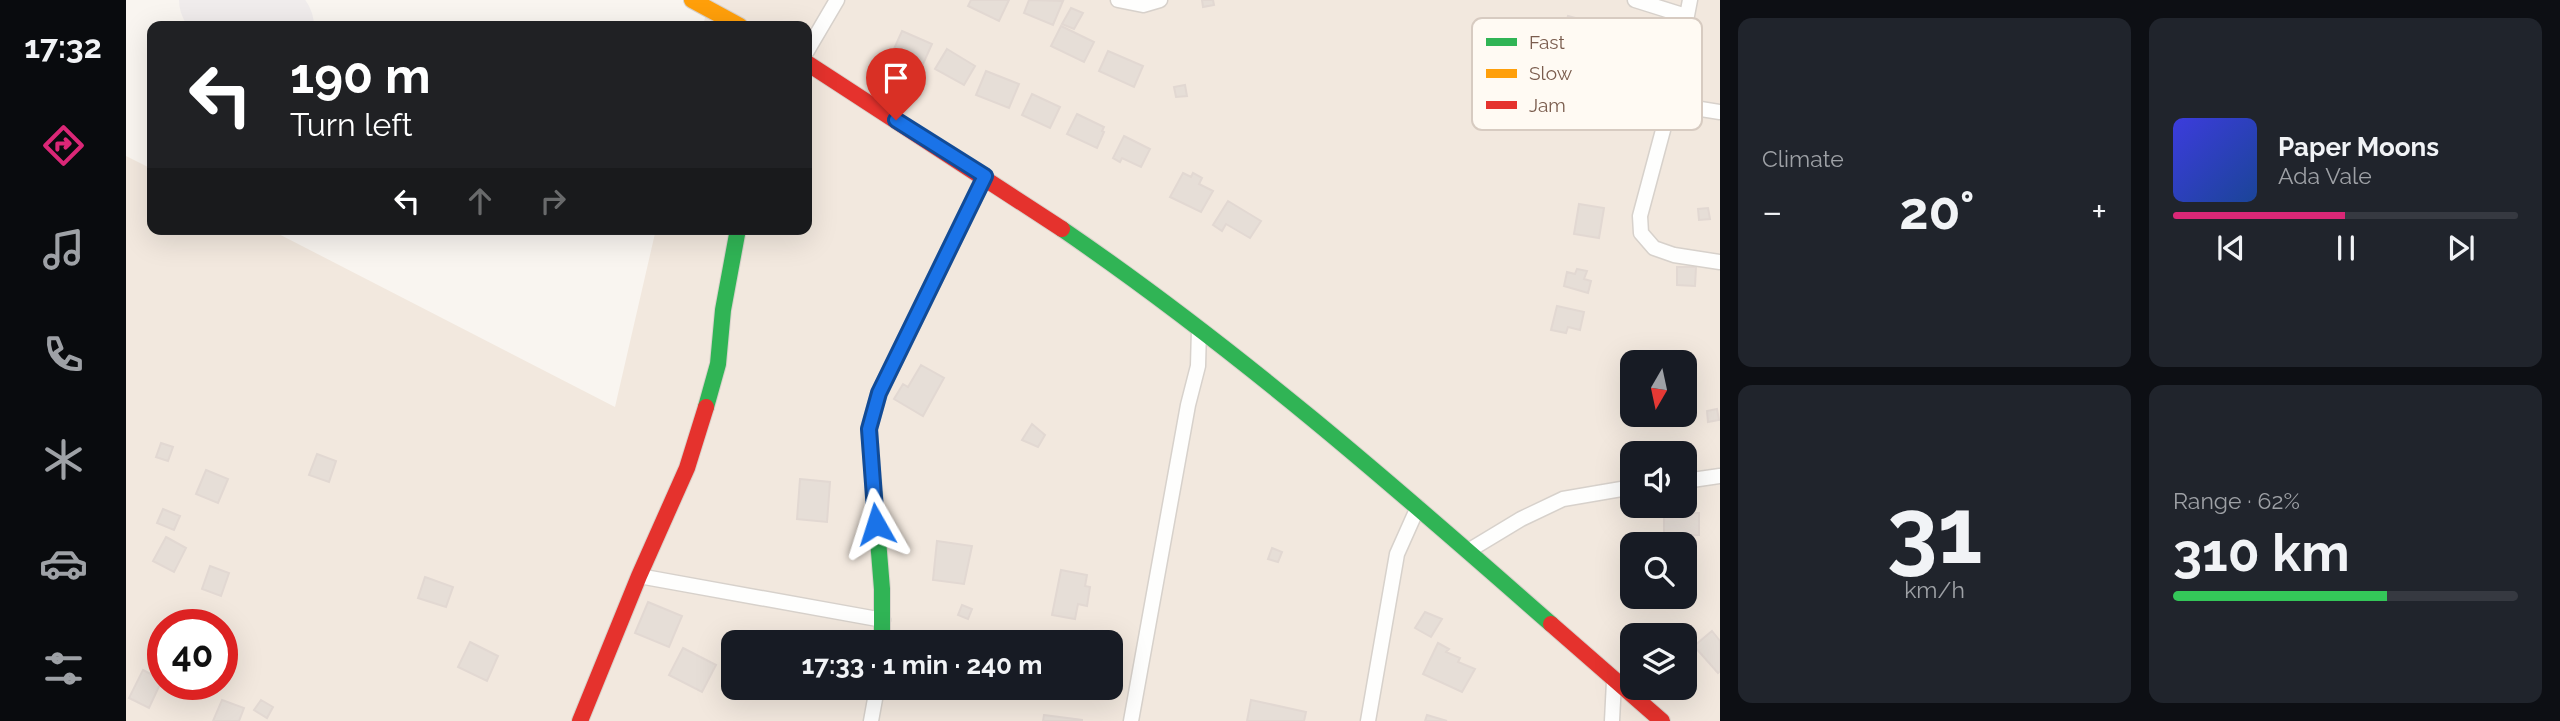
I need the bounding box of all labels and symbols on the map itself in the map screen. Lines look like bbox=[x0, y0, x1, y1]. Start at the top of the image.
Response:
legend bbox=[1472, 18, 1702, 130]
text: Fast bbox=[1529, 31, 1565, 53]
pin bbox=[866, 48, 926, 120]
text: Slow bbox=[1529, 62, 1573, 84]
text: Jam bbox=[1529, 94, 1566, 116]
north arrow bbox=[1620, 350, 1698, 427]
position arrow bbox=[839, 487, 913, 561]
speed limit sign: 40 bbox=[147, 609, 238, 700]

